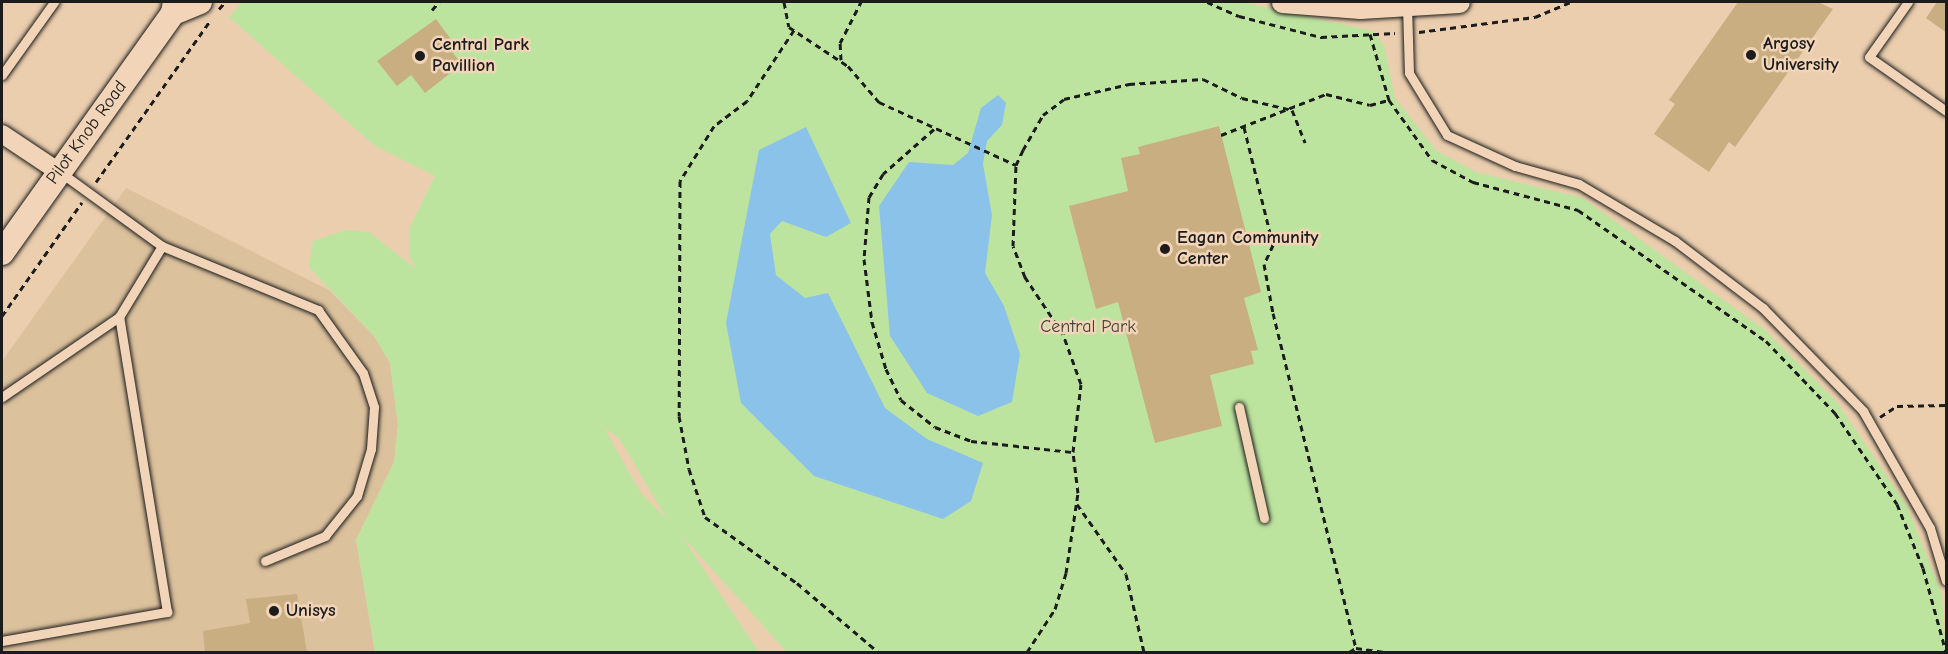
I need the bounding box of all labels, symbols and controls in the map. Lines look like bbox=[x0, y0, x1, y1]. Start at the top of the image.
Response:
place label: Argosy University bbox=[1763, 34, 1839, 76]
place label: Central Park Pavillion bbox=[432, 35, 529, 78]
marker: Argosy University bbox=[1744, 48, 1758, 62]
marker: Central Park Pavillion bbox=[413, 49, 427, 63]
street label: Pilot Knob Road bbox=[42, 77, 132, 189]
place label: Eagan Community Center bbox=[1177, 228, 1318, 270]
marker: Eagan Community Center bbox=[1158, 242, 1172, 256]
park label: Central Park bbox=[1040, 316, 1136, 338]
place label: Unisys bbox=[286, 600, 336, 622]
marker: Unisys bbox=[267, 604, 281, 618]

